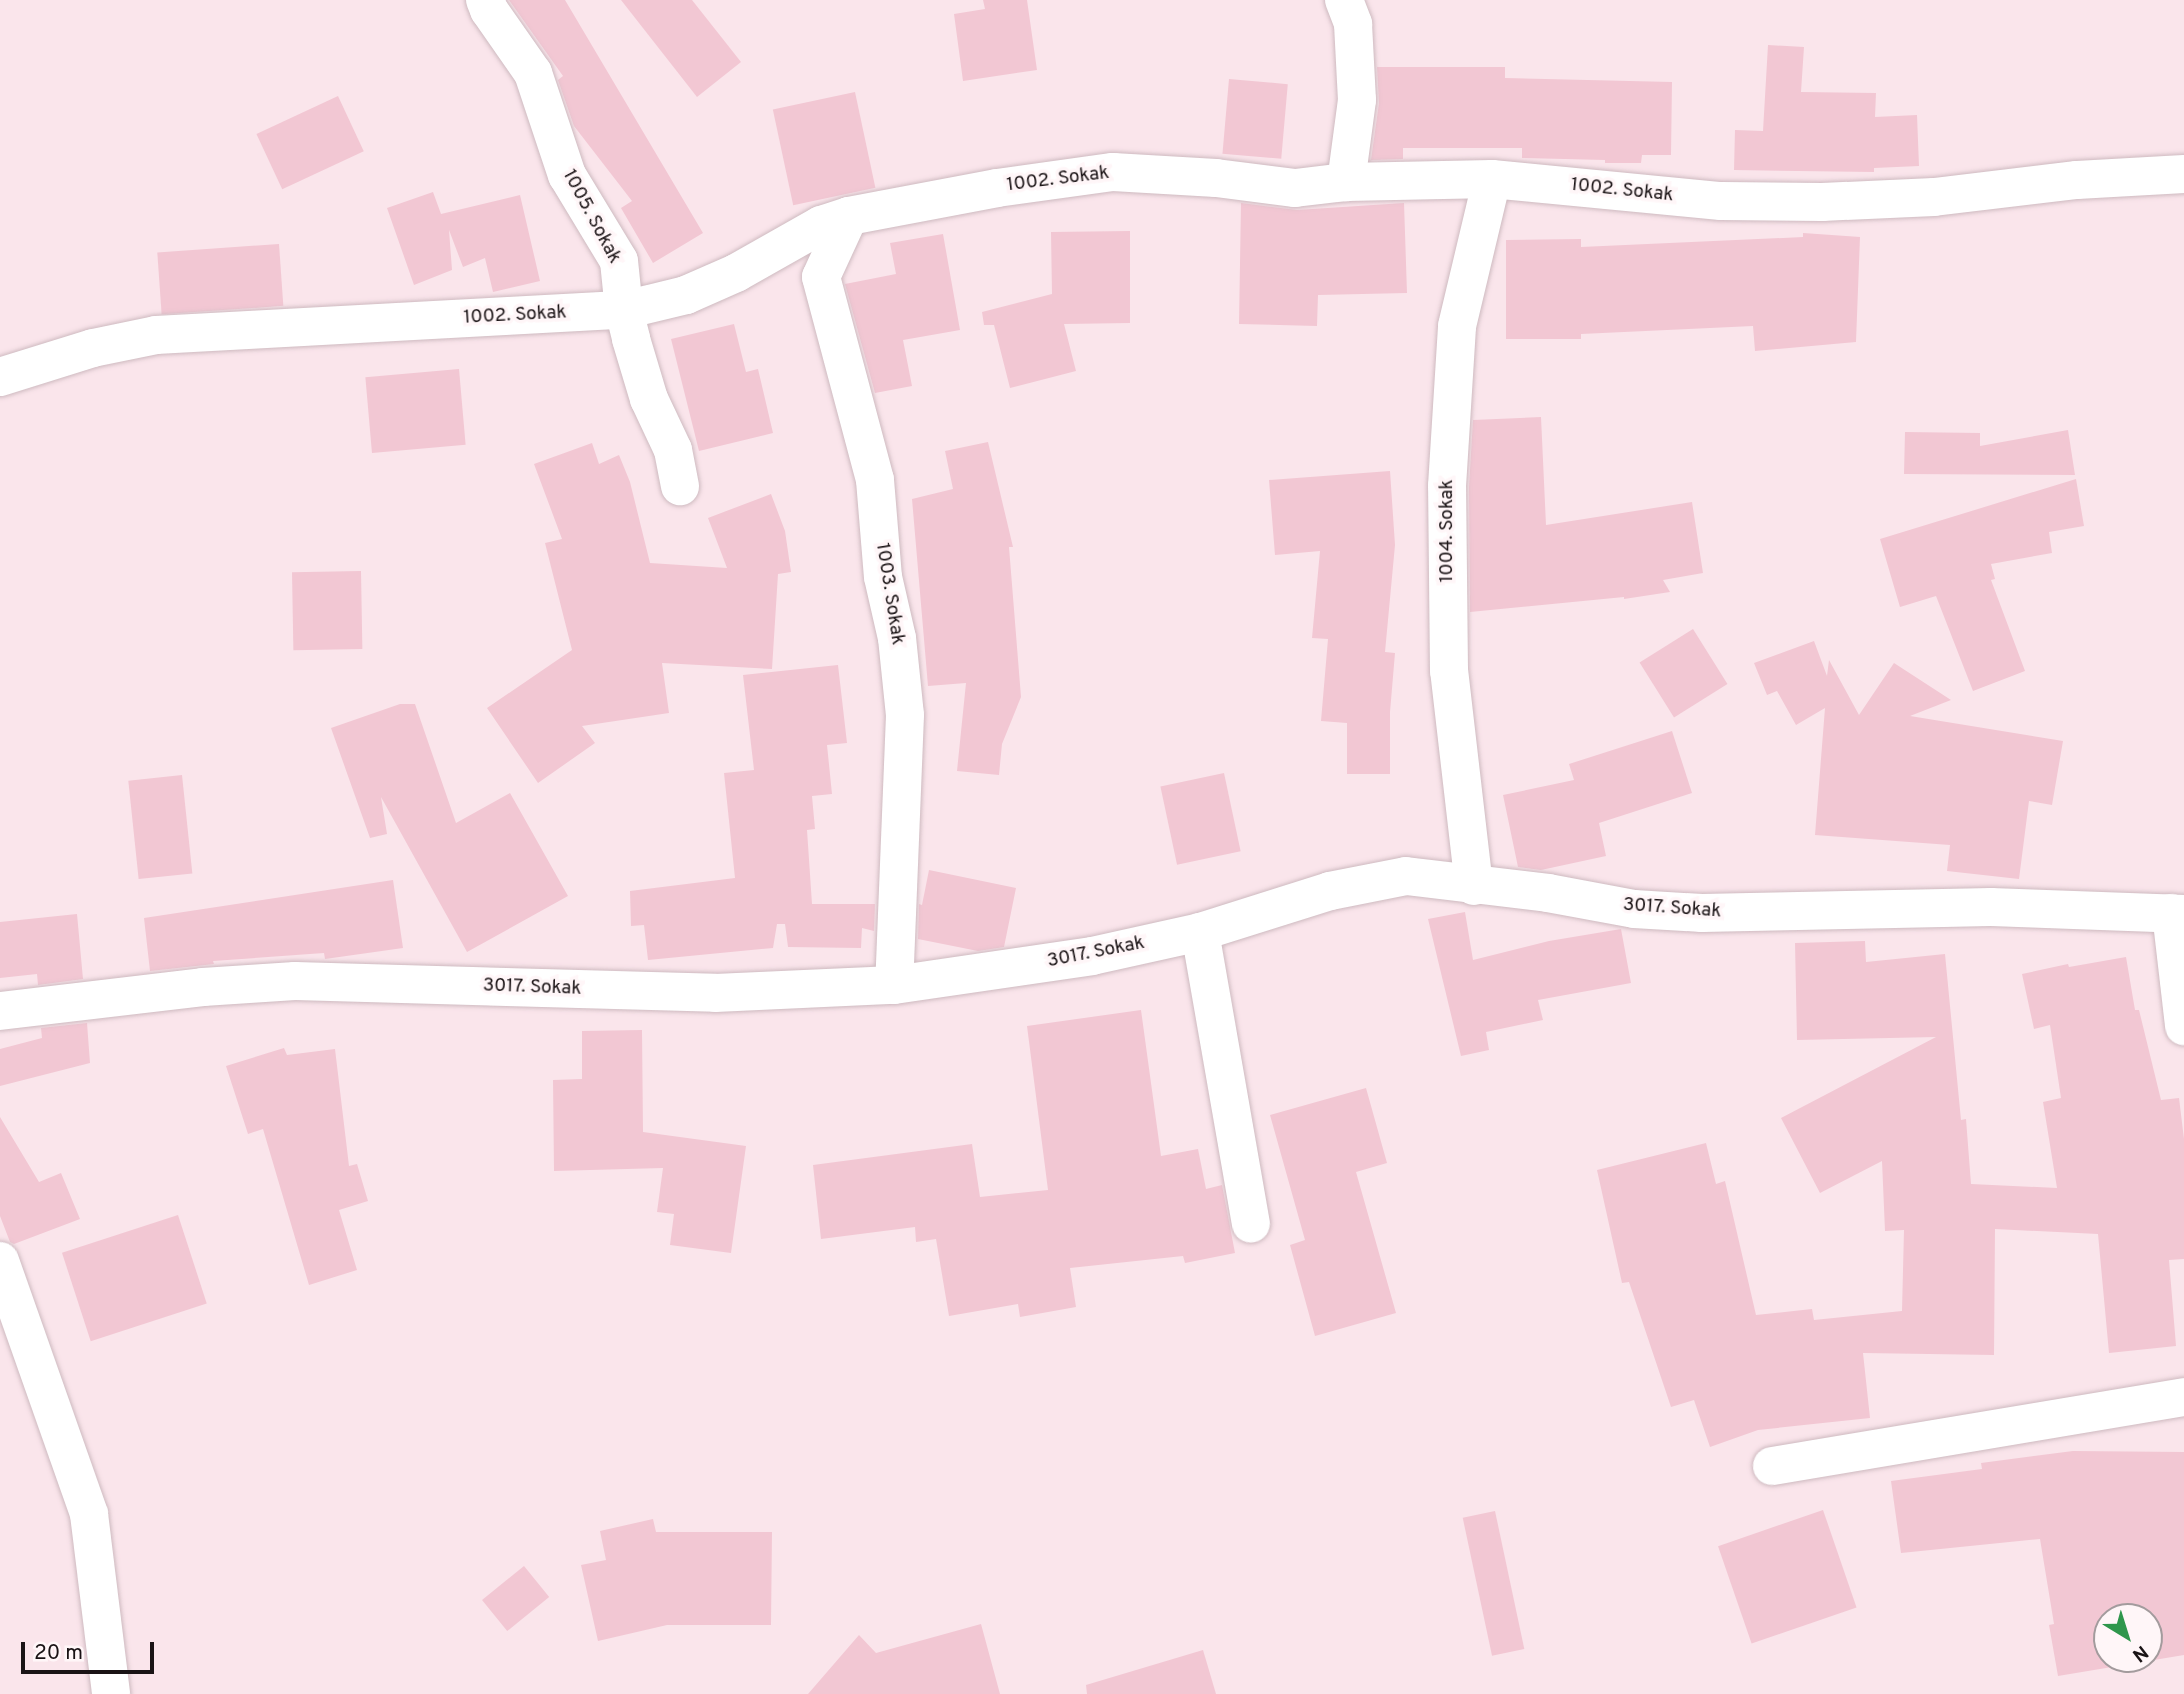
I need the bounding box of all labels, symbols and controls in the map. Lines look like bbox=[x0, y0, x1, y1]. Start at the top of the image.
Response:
street label: 1002. Sokak bbox=[1005, 162, 1111, 198]
street label: 1005. Sokak bbox=[557, 166, 625, 268]
street label: 1002. Sokak bbox=[1570, 174, 1674, 208]
street label: 1002. Sokak bbox=[463, 302, 567, 330]
street label: 1004. Sokak bbox=[1437, 479, 1459, 583]
street label: 1003. Sokak bbox=[870, 541, 908, 647]
street label: 3017. Sokak bbox=[1622, 894, 1722, 924]
street label: 3017. Sokak bbox=[1045, 932, 1147, 974]
street label: 3017. Sokak bbox=[482, 975, 582, 1001]
north arrow bbox=[2093, 1603, 2163, 1673]
scale bar bbox=[24, 1628, 158, 1672]
text: N bbox=[2127, 1639, 2152, 1667]
text: 20 m bbox=[34, 1640, 83, 1667]

